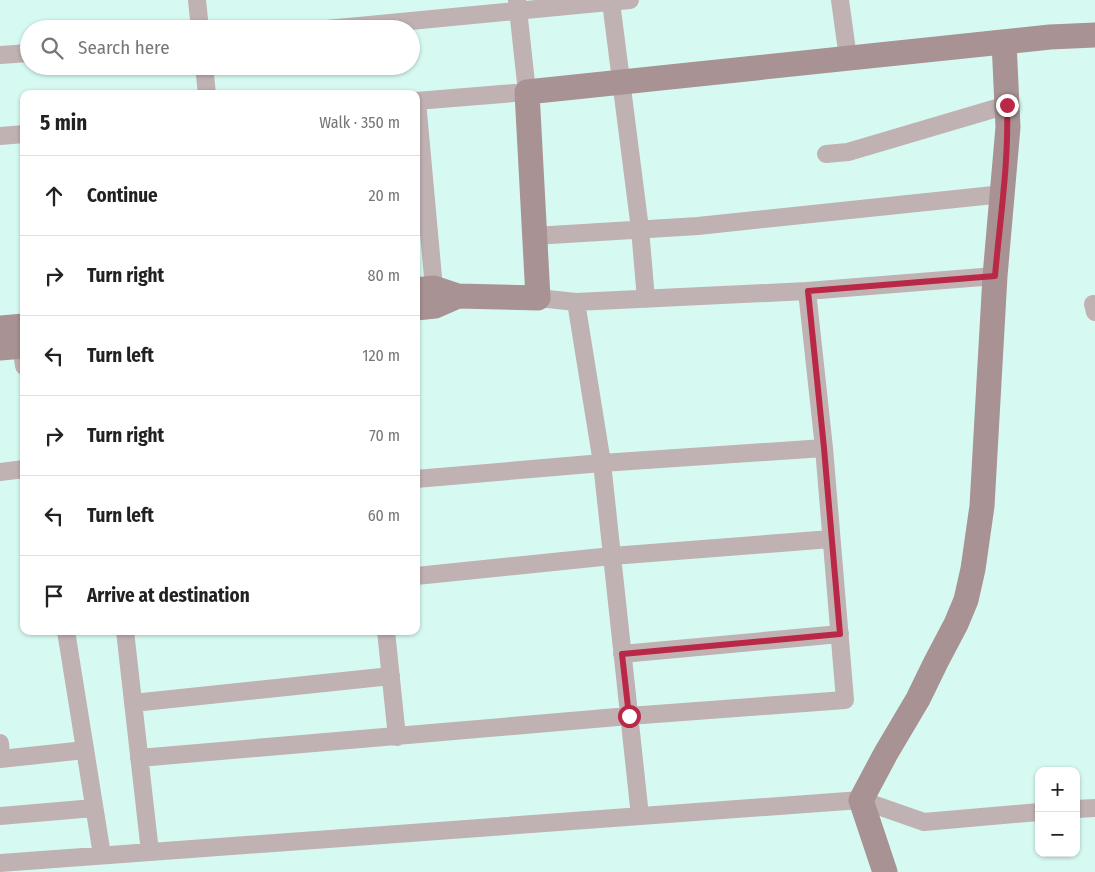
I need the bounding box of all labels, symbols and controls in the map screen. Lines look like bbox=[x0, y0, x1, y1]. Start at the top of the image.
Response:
search box bbox=[20, 20, 420, 75]
icon: search bbox=[38, 34, 66, 62]
text: Search here bbox=[78, 36, 170, 59]
route end bbox=[996, 94, 1019, 117]
text: 5 min bbox=[40, 110, 87, 136]
text: Walk · 350 m bbox=[319, 113, 400, 132]
icon: ahead bbox=[40, 182, 68, 210]
text: Continue bbox=[87, 184, 158, 207]
text: 20 m bbox=[369, 186, 400, 205]
icon: right bbox=[40, 262, 68, 290]
text: Turn right bbox=[87, 264, 164, 287]
text: 80 m bbox=[368, 266, 400, 285]
icon: left bbox=[40, 342, 68, 370]
text: Turn left bbox=[87, 344, 154, 367]
text: 120 m bbox=[362, 346, 400, 365]
icon: right bbox=[40, 422, 68, 450]
text: Turn right bbox=[87, 424, 164, 447]
text: 70 m bbox=[369, 426, 400, 445]
icon: left bbox=[40, 502, 68, 530]
text: Turn left bbox=[87, 504, 154, 527]
text: 60 m bbox=[368, 506, 400, 525]
icon: arrive bbox=[40, 582, 68, 610]
text: Arrive at destination bbox=[87, 584, 250, 607]
route start bbox=[618, 705, 641, 728]
map controls bbox=[1035, 767, 1080, 857]
button: + bbox=[1035, 767, 1080, 812]
button: − bbox=[1035, 812, 1080, 857]

